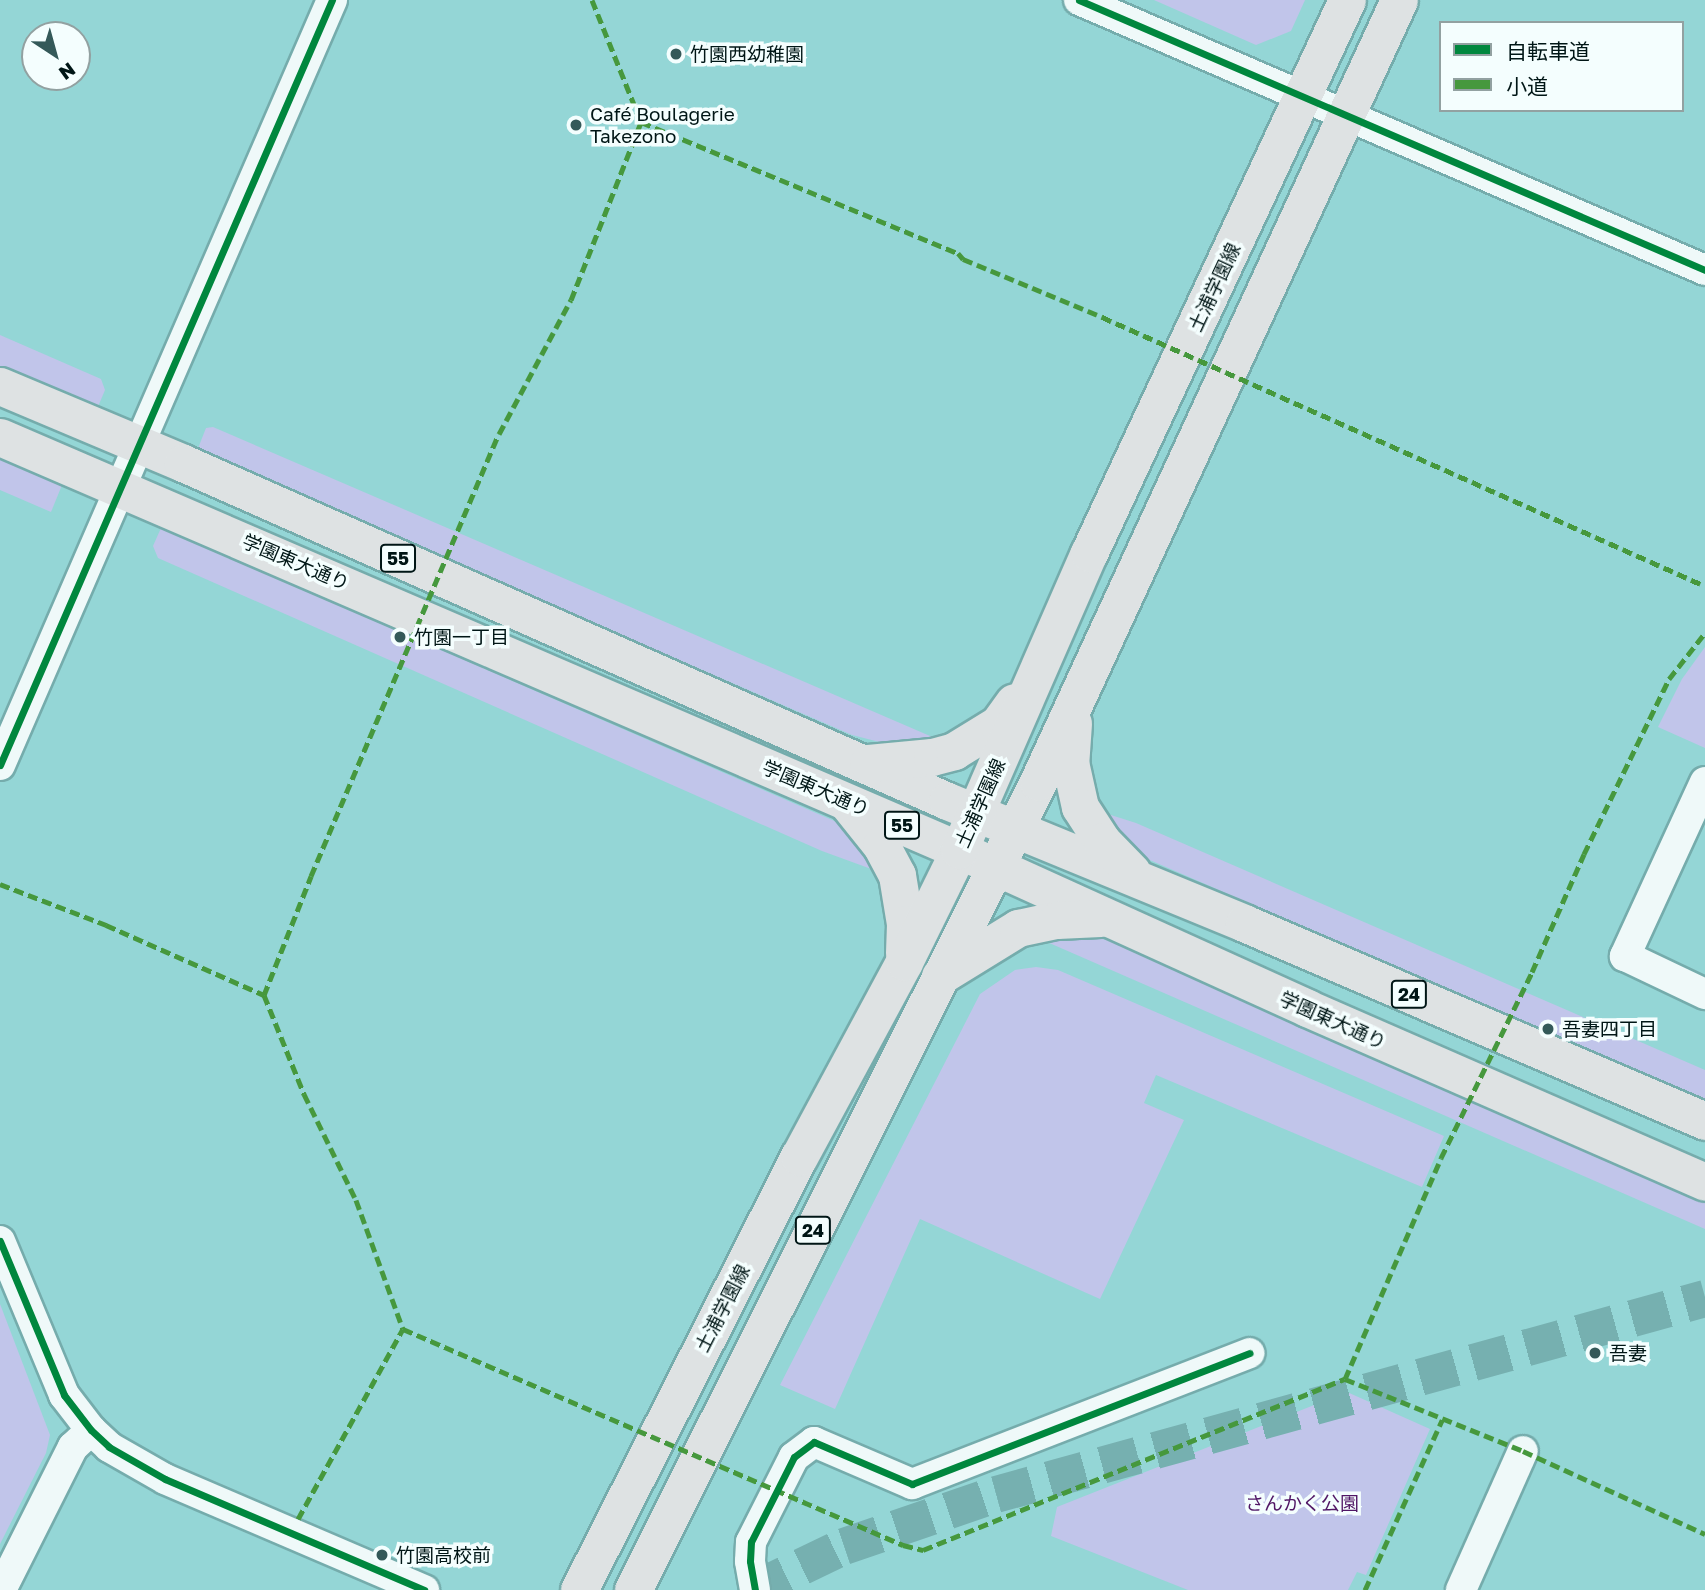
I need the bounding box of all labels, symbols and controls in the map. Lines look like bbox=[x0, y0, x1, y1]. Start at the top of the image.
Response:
north arrow bbox=[21, 21, 91, 91]
legend bbox=[1439, 21, 1684, 112]
text: 自転車道 bbox=[1506, 38, 1590, 64]
place label: 竹園西幼稚園 bbox=[690, 43, 804, 65]
marker: 竹園西幼稚園 bbox=[668, 46, 684, 62]
text: N bbox=[55, 58, 80, 85]
text: 小道 bbox=[1506, 73, 1548, 99]
place label: Café Boulagerie Takezono bbox=[590, 103, 735, 147]
marker: Café Boulagerie Takezono bbox=[568, 117, 584, 133]
street label: 土浦学園線 bbox=[1184, 239, 1244, 335]
street label: 学園東大通り bbox=[239, 529, 353, 595]
road number: 55 bbox=[379, 544, 417, 572]
place label: 竹園一丁目 bbox=[414, 626, 509, 648]
marker: 竹園一丁目 bbox=[392, 629, 408, 645]
street label: 学園東大通り bbox=[759, 755, 873, 821]
street label: 土浦学園線 bbox=[950, 755, 1010, 851]
road number: 55 bbox=[883, 810, 921, 840]
road number: 24 bbox=[1390, 979, 1428, 1009]
street label: 学園東大通り bbox=[1276, 986, 1390, 1054]
place label: 吾妻四丁目 bbox=[1562, 1018, 1657, 1040]
marker: 吾妻四丁目 bbox=[1540, 1021, 1556, 1037]
road number: 24 bbox=[794, 1216, 832, 1245]
street label: 土浦学園線 bbox=[690, 1261, 754, 1355]
place label: 吾妻 bbox=[1609, 1342, 1647, 1364]
marker: 吾妻 bbox=[1587, 1345, 1603, 1361]
park label: さんかく公園 bbox=[1245, 1492, 1359, 1514]
place label: 竹園高校前 bbox=[396, 1544, 491, 1566]
marker: 竹園高校前 bbox=[374, 1547, 390, 1563]

